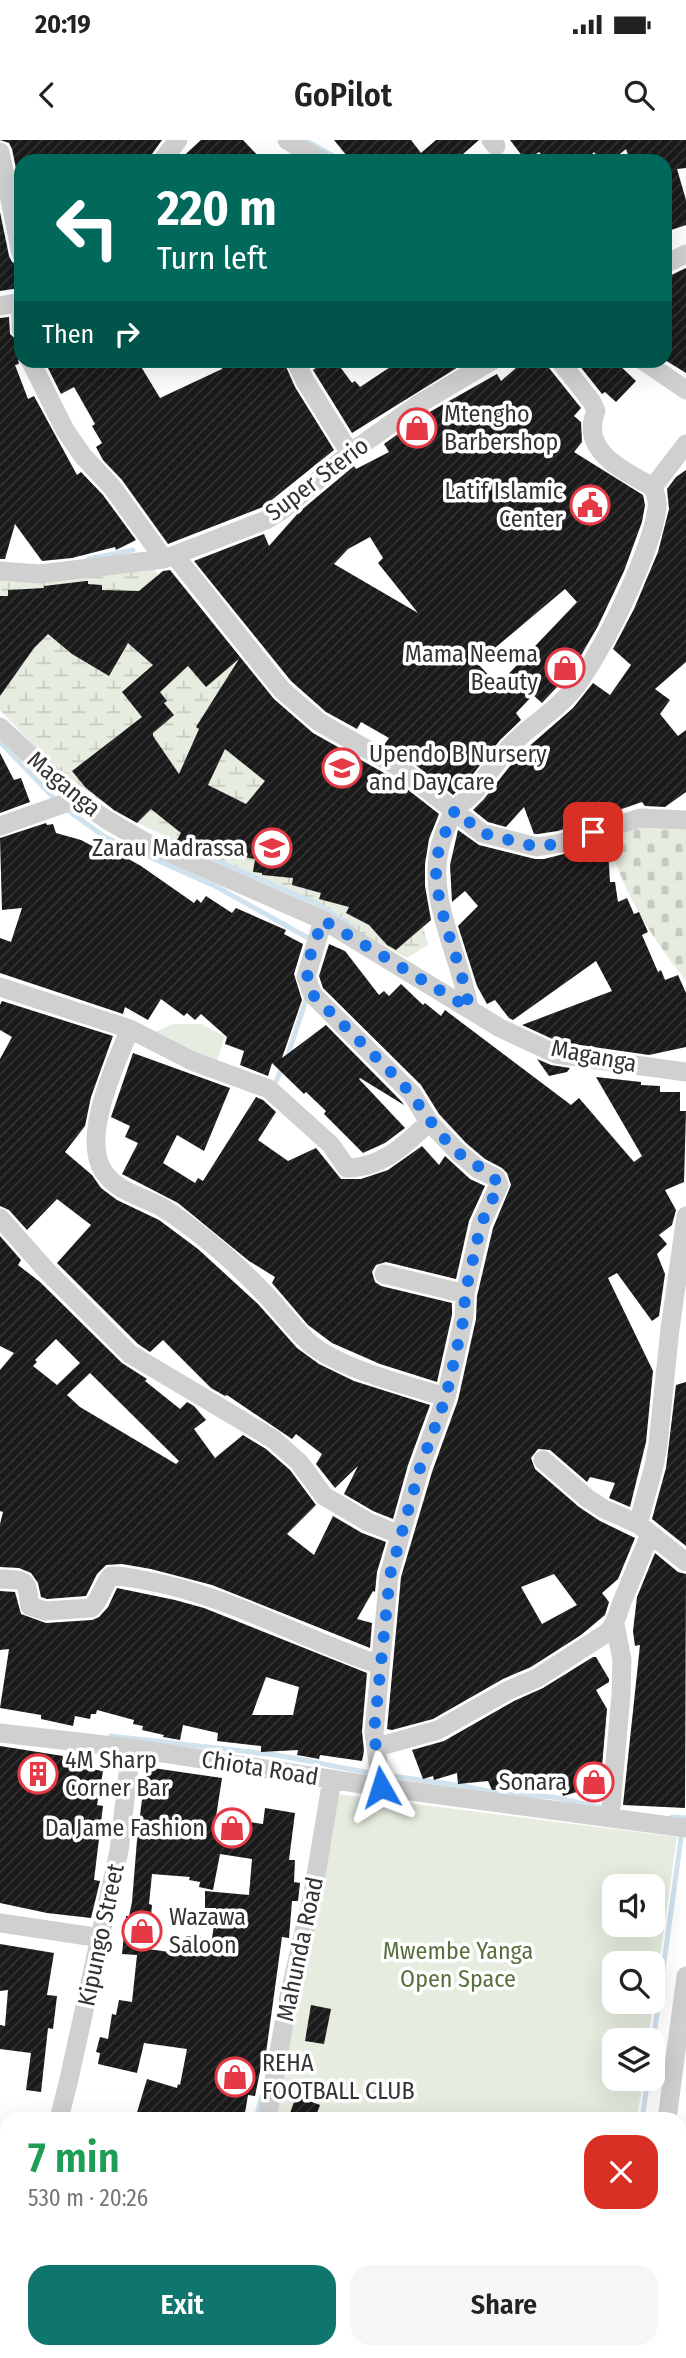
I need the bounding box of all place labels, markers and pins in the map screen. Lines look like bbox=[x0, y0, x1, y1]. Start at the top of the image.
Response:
place label: Mtengho Barbershop bbox=[444, 400, 558, 456]
shop icon: Mtengho Barbershop bbox=[396, 407, 438, 449]
place label: Latif Islamic Center bbox=[445, 477, 564, 533]
public building icon: Latif Islamic Center bbox=[569, 484, 611, 526]
place label: Mama Neema Beauty bbox=[405, 640, 538, 696]
shop icon: Mama Neema Beauty bbox=[544, 647, 586, 689]
place label: Upendo B Nursery and Day care bbox=[369, 740, 547, 796]
school or university icon: Upendo B Nursery and Day care bbox=[321, 747, 363, 789]
pin bbox=[563, 802, 623, 862]
school or university icon: Zarau Madrassa bbox=[251, 827, 293, 869]
place label: Zarau Madrassa bbox=[92, 834, 245, 862]
place label: 4M Sharp Corner Bar bbox=[65, 1746, 170, 1802]
building icon: 4M Sharp Corner Bar bbox=[17, 1753, 59, 1795]
shop icon: Sonara bbox=[573, 1761, 615, 1803]
place label: Sonara bbox=[499, 1768, 567, 1796]
shop icon: Da Jame Fashion bbox=[211, 1807, 253, 1849]
place label: Da Jame Fashion bbox=[45, 1814, 205, 1842]
place label: Wazawa Saloon bbox=[169, 1903, 246, 1959]
shop icon: Wazawa Saloon bbox=[121, 1910, 163, 1952]
place label: REHA FOOTBALL CLUB bbox=[262, 2049, 415, 2105]
shop icon: REHA FOOTBALL CLUB bbox=[214, 2056, 256, 2098]

